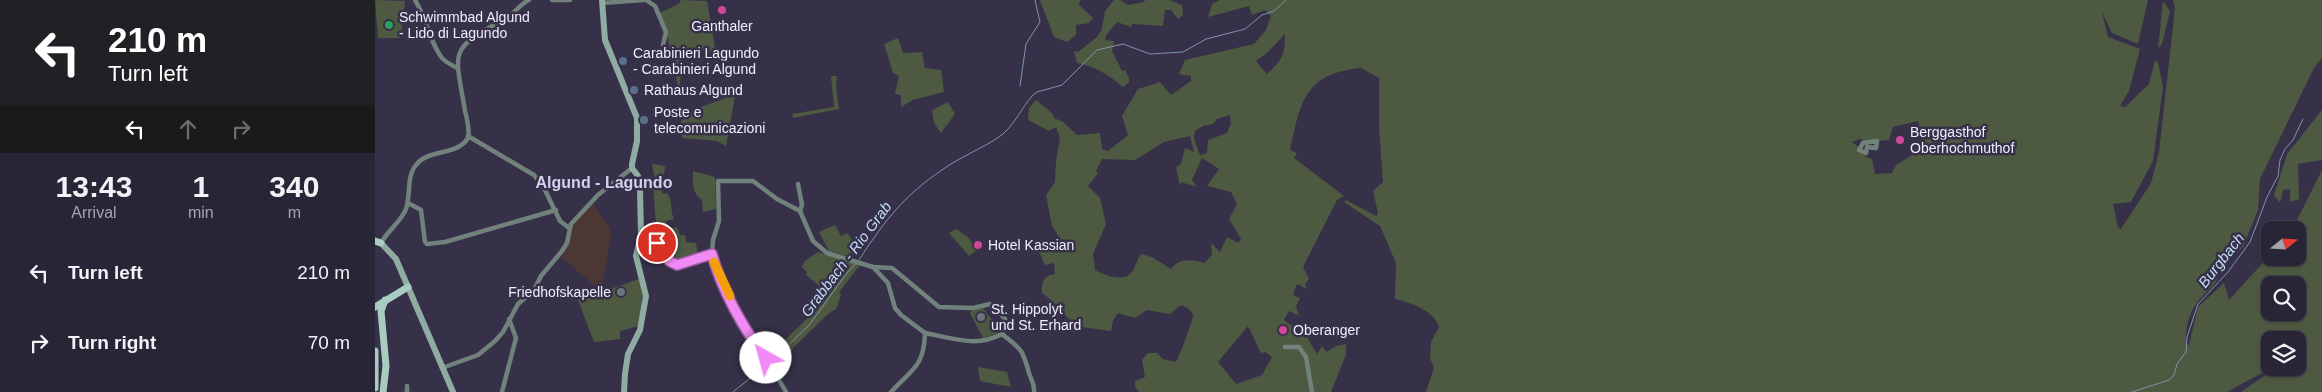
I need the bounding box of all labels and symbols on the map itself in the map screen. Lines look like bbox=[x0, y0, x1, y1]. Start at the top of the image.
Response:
marker: Ganthaler bbox=[716, 4, 728, 16]
place label: Schwimmbad Algund - Lido di Lagundo bbox=[399, 9, 530, 41]
place label: Ganthaler bbox=[691, 18, 753, 34]
marker: Schwimmbad Algund - Lido di Lagundo bbox=[383, 19, 395, 31]
place label: Carabinieri Lagundo - Carabinieri Algund bbox=[633, 45, 759, 77]
marker: Carabinieri Lagundo - Carabinieri Algund bbox=[617, 55, 629, 67]
place label: Rathaus Algund bbox=[644, 82, 743, 98]
marker: Rathaus Algund bbox=[628, 84, 640, 96]
place label: Poste e telecomunicazioni bbox=[654, 104, 765, 136]
marker: Poste e telecomunicazioni bbox=[638, 114, 650, 126]
place label: Berggasthof Oberhochmuthof bbox=[1910, 124, 2014, 156]
marker: Berggasthof Oberhochmuthof bbox=[1894, 134, 1906, 146]
district label: Algund - Lagundo bbox=[536, 174, 673, 191]
water label: Grabbach - Rio Grab bbox=[797, 198, 895, 320]
north arrow bbox=[2261, 221, 2306, 266]
pin bbox=[636, 222, 678, 264]
water label: Burgbach bbox=[2195, 229, 2247, 291]
place label: Hotel Kassian bbox=[988, 237, 1074, 253]
marker: Hotel Kassian bbox=[972, 239, 984, 251]
place label: Friedhofskapelle bbox=[508, 284, 611, 300]
marker: Friedhofskapelle bbox=[615, 286, 627, 298]
place label: St. Hippolyt und St. Erhard bbox=[991, 301, 1081, 333]
marker: St. Hippolyt und St. Erhard bbox=[975, 311, 987, 323]
place label: Oberanger bbox=[1293, 322, 1360, 338]
marker: Oberanger bbox=[1277, 324, 1289, 336]
position arrow bbox=[739, 331, 791, 383]

